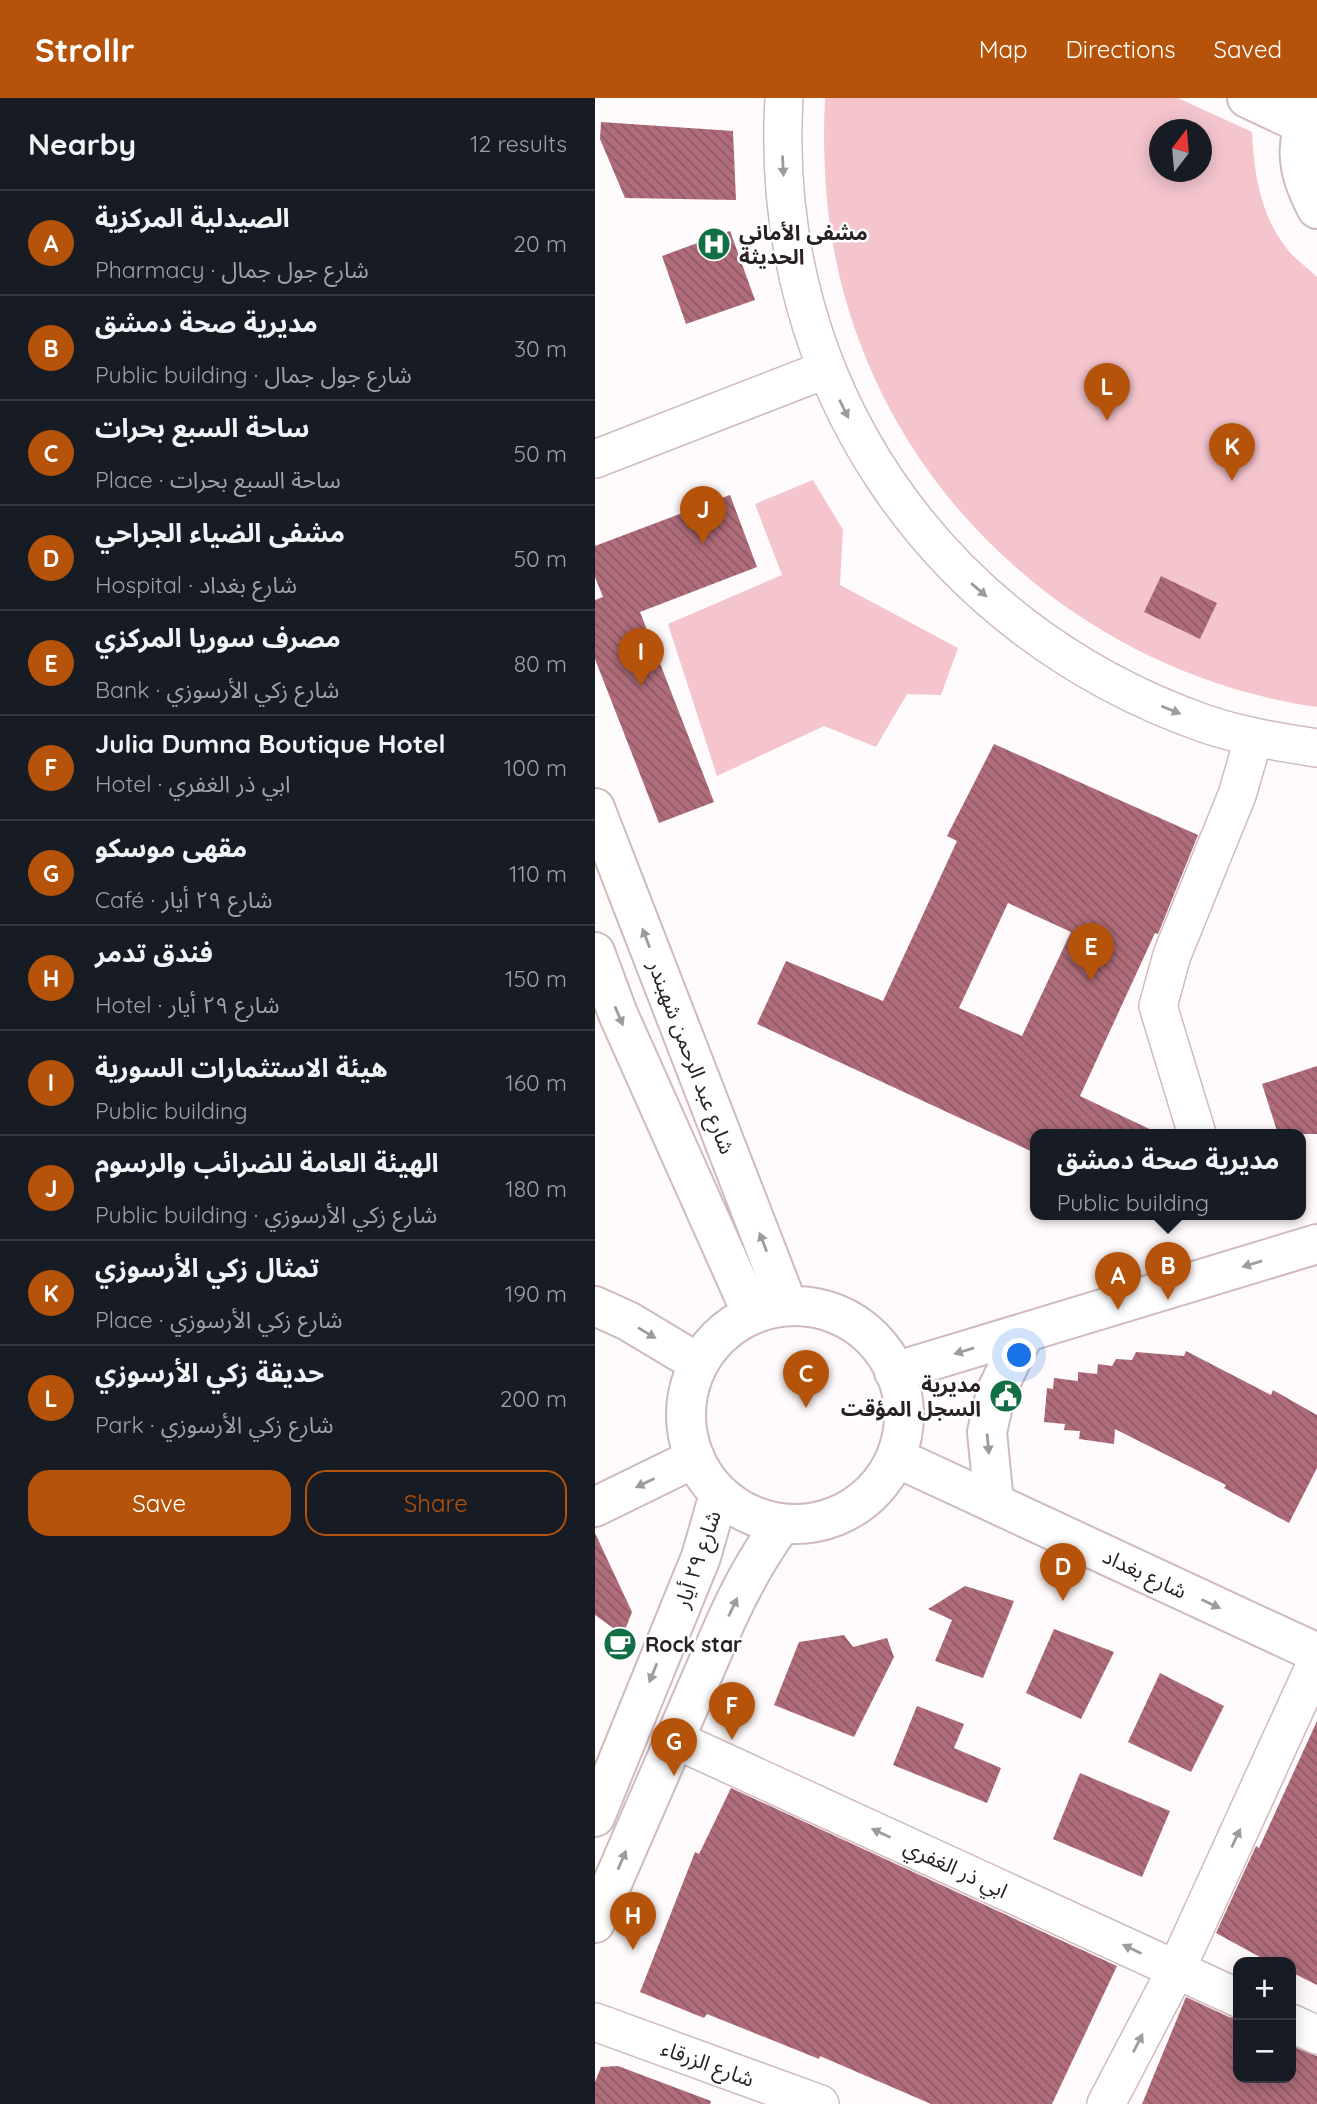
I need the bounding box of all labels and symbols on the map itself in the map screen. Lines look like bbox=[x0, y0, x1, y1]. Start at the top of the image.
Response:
north arrow bbox=[1149, 119, 1212, 182]
one-way arrow bbox=[778, 155, 789, 177]
place label: مشفى الأماني الحديثة bbox=[739, 219, 868, 269]
hospital icon: مشفى الأماني الحديثة bbox=[695, 225, 733, 263]
pin: L bbox=[1084, 363, 1130, 421]
one-way arrow bbox=[839, 399, 850, 419]
pin: K bbox=[1209, 423, 1255, 481]
pin: J bbox=[680, 486, 726, 544]
one-way arrow bbox=[971, 582, 988, 597]
pin: I bbox=[618, 628, 664, 686]
one-way arrow bbox=[1160, 705, 1181, 716]
pin: E bbox=[1068, 923, 1114, 981]
one-way arrow bbox=[640, 928, 651, 949]
street label: شارع عبد الرحمن شهبندر bbox=[640, 956, 741, 1159]
one-way arrow bbox=[614, 1005, 625, 1026]
one-way arrow bbox=[758, 1231, 769, 1252]
pin: B bbox=[1145, 1242, 1191, 1300]
pin: A bbox=[1095, 1252, 1141, 1310]
one-way arrow bbox=[1241, 1259, 1262, 1270]
one-way arrow bbox=[638, 1326, 657, 1339]
your location bbox=[1002, 1338, 1036, 1372]
one-way arrow bbox=[953, 1346, 974, 1356]
pin: C bbox=[783, 1350, 829, 1408]
place label: مديرية السجل المؤقت bbox=[841, 1371, 981, 1421]
public building icon: مديرية السجل المؤقت bbox=[987, 1377, 1025, 1415]
one-way arrow bbox=[983, 1433, 994, 1455]
one-way arrow bbox=[635, 1477, 655, 1488]
street label: شارع ٢٩ أيار bbox=[668, 1507, 729, 1613]
street label: شارع بغداد bbox=[1098, 1542, 1191, 1606]
pin: D bbox=[1040, 1543, 1086, 1601]
one-way arrow bbox=[727, 1597, 739, 1617]
one-way arrow bbox=[1201, 1598, 1221, 1610]
cafe icon: Rock star bbox=[601, 1625, 639, 1663]
place label: Rock star bbox=[645, 1631, 742, 1657]
one-way arrow bbox=[648, 1663, 659, 1684]
pin: F bbox=[709, 1682, 755, 1740]
pin: G bbox=[651, 1718, 697, 1776]
one-way arrow bbox=[871, 1828, 891, 1839]
one-way arrow bbox=[1231, 1828, 1242, 1849]
street label: ابي ذر الغفري bbox=[898, 1833, 1012, 1907]
one-way arrow bbox=[617, 1850, 628, 1871]
pin: H bbox=[610, 1892, 656, 1950]
one-way arrow bbox=[1122, 1943, 1142, 1955]
one-way arrow bbox=[1131, 2033, 1143, 2053]
street label: شارع الزرقاء bbox=[657, 2034, 758, 2095]

